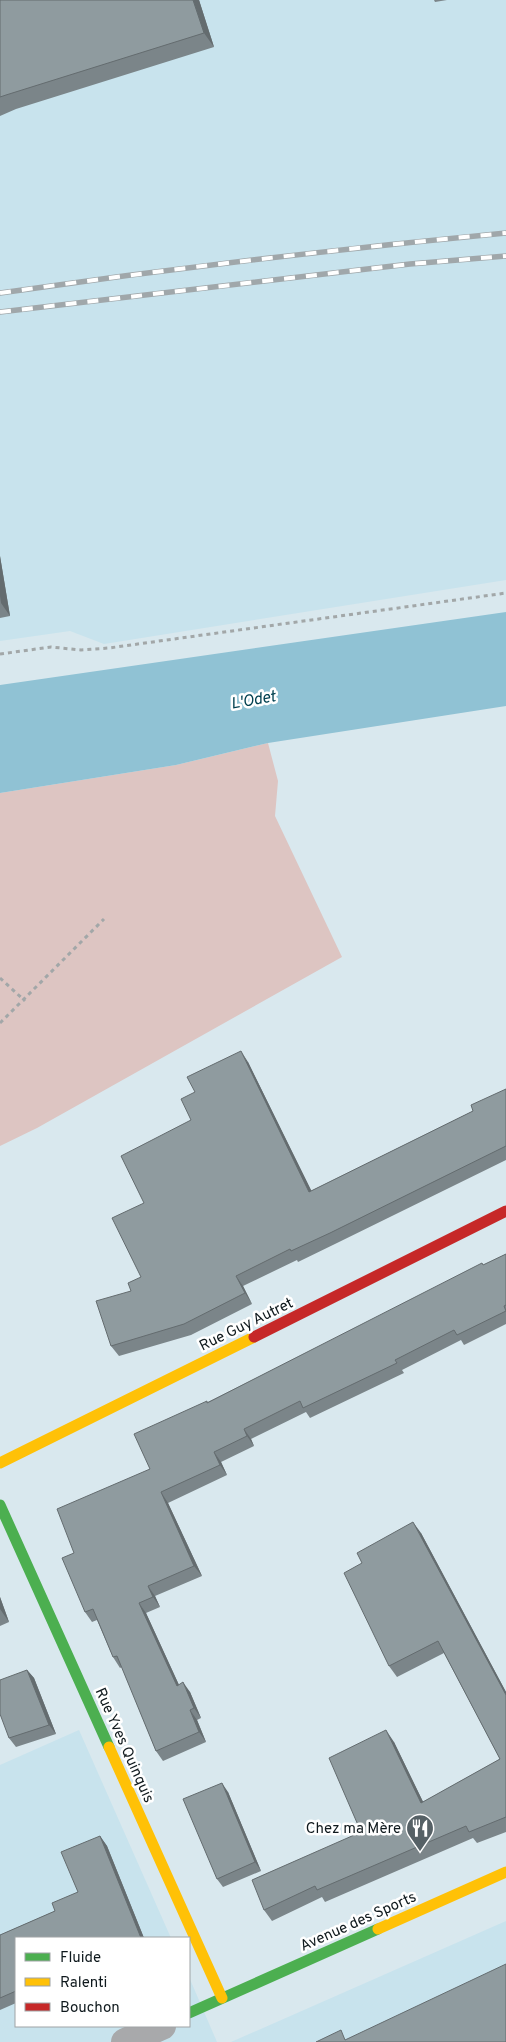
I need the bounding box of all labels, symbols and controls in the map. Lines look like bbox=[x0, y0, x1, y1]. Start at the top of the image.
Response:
water label: L'Odet bbox=[229, 687, 279, 715]
street label: Rue Guy Autret bbox=[197, 1294, 297, 1356]
street label: Rue Yves Quinquis bbox=[90, 1685, 157, 1806]
restaurant icon: Chez ma Mère bbox=[405, 1813, 435, 1852]
place label: Chez ma Mère bbox=[306, 1820, 401, 1839]
street label: Avenue des Sports bbox=[298, 1888, 420, 1957]
legend bbox=[15, 1937, 190, 2027]
text: Fluide bbox=[60, 1949, 101, 1968]
text: Ralenti bbox=[60, 1974, 107, 1993]
text: Bouchon bbox=[60, 1999, 120, 2018]

